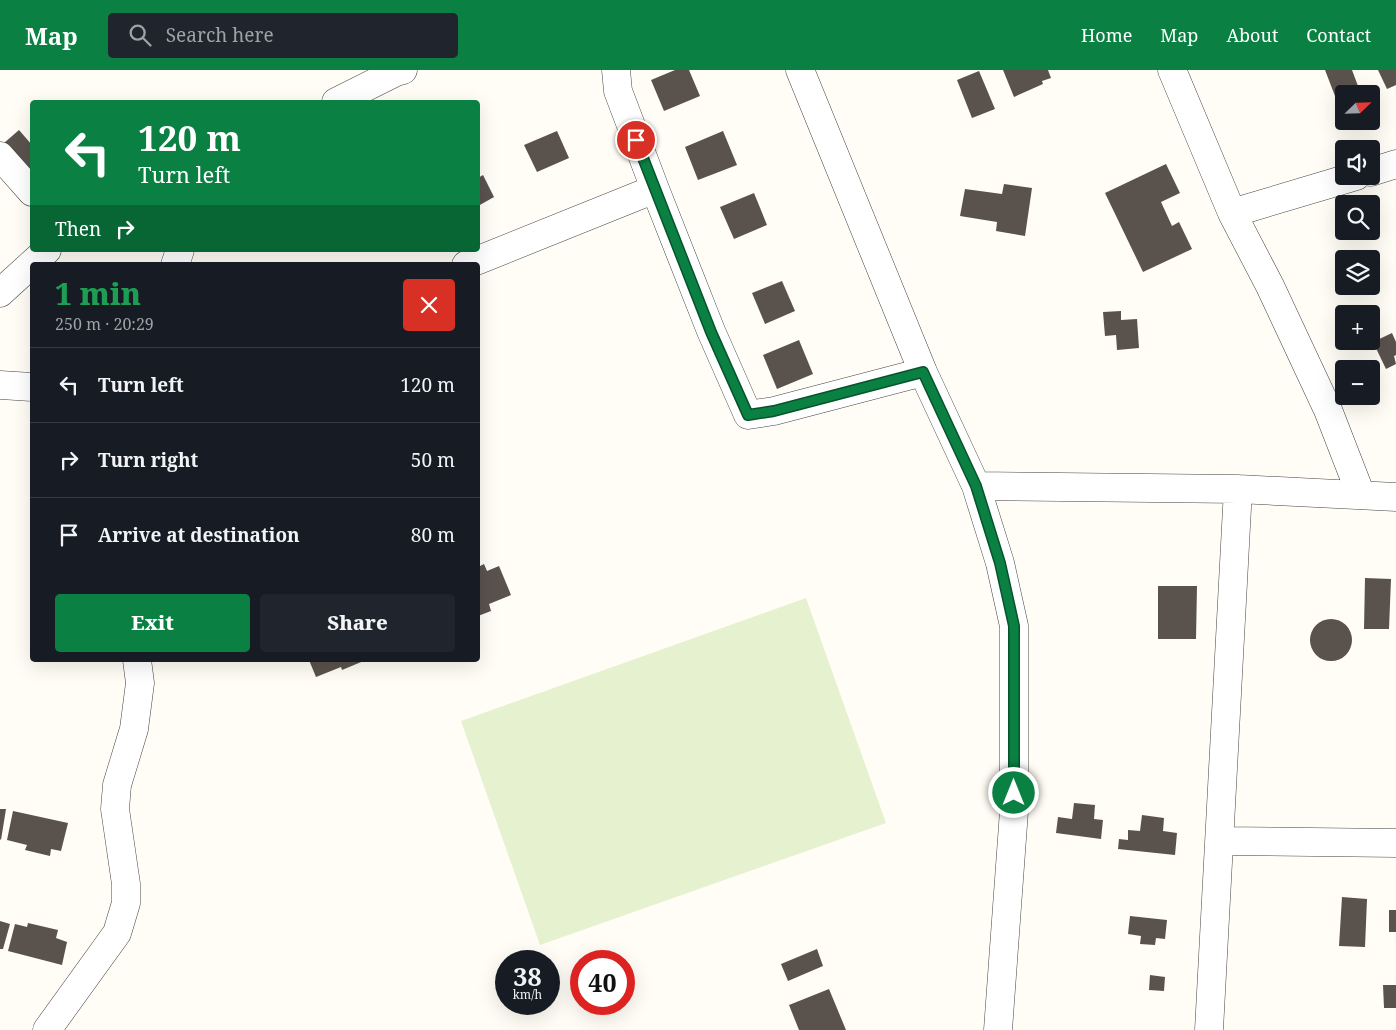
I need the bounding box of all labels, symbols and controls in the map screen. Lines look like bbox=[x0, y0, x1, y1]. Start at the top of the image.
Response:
search box bbox=[108, 13, 458, 58]
text: Map bbox=[25, 19, 78, 52]
icon: search bbox=[126, 21, 154, 49]
text: Search here bbox=[166, 22, 274, 48]
text: Home bbox=[1081, 23, 1132, 47]
text: Map bbox=[1160, 23, 1198, 47]
text: About bbox=[1226, 23, 1278, 47]
text: Contact bbox=[1306, 23, 1371, 47]
north arrow bbox=[1335, 85, 1380, 130]
map controls bbox=[1335, 85, 1380, 405]
text: 120 m bbox=[138, 114, 241, 161]
pin bbox=[615, 119, 657, 161]
icon: left bbox=[55, 120, 120, 185]
icon: arrive bbox=[622, 126, 650, 154]
button: sound bbox=[1335, 140, 1380, 185]
text: Turn left bbox=[138, 159, 230, 189]
button: search bbox=[1335, 195, 1380, 240]
icon: right bbox=[111, 215, 139, 243]
text: Then bbox=[55, 216, 101, 242]
button: layers bbox=[1335, 250, 1380, 295]
text: 1 min bbox=[55, 273, 141, 314]
button: close bbox=[403, 279, 455, 331]
button: + bbox=[1335, 305, 1380, 350]
text: 250 m · 20:29 bbox=[55, 313, 154, 335]
button: − bbox=[1335, 360, 1380, 405]
icon: left bbox=[55, 371, 83, 399]
text: Turn left bbox=[98, 372, 184, 398]
text: 120 m bbox=[400, 372, 455, 398]
icon: right bbox=[55, 446, 83, 474]
text: Turn right bbox=[98, 447, 198, 473]
text: 50 m bbox=[411, 447, 455, 473]
icon: arrive bbox=[55, 521, 83, 549]
text: Arrive at destination bbox=[98, 522, 300, 548]
text: 80 m bbox=[411, 522, 455, 548]
button: Exit bbox=[55, 594, 250, 652]
button: Share bbox=[260, 594, 455, 652]
position arrow bbox=[987, 766, 1039, 818]
speed limit sign: 40 bbox=[570, 950, 635, 1015]
text: 38 bbox=[513, 959, 542, 993]
text: km/h bbox=[513, 986, 542, 1003]

